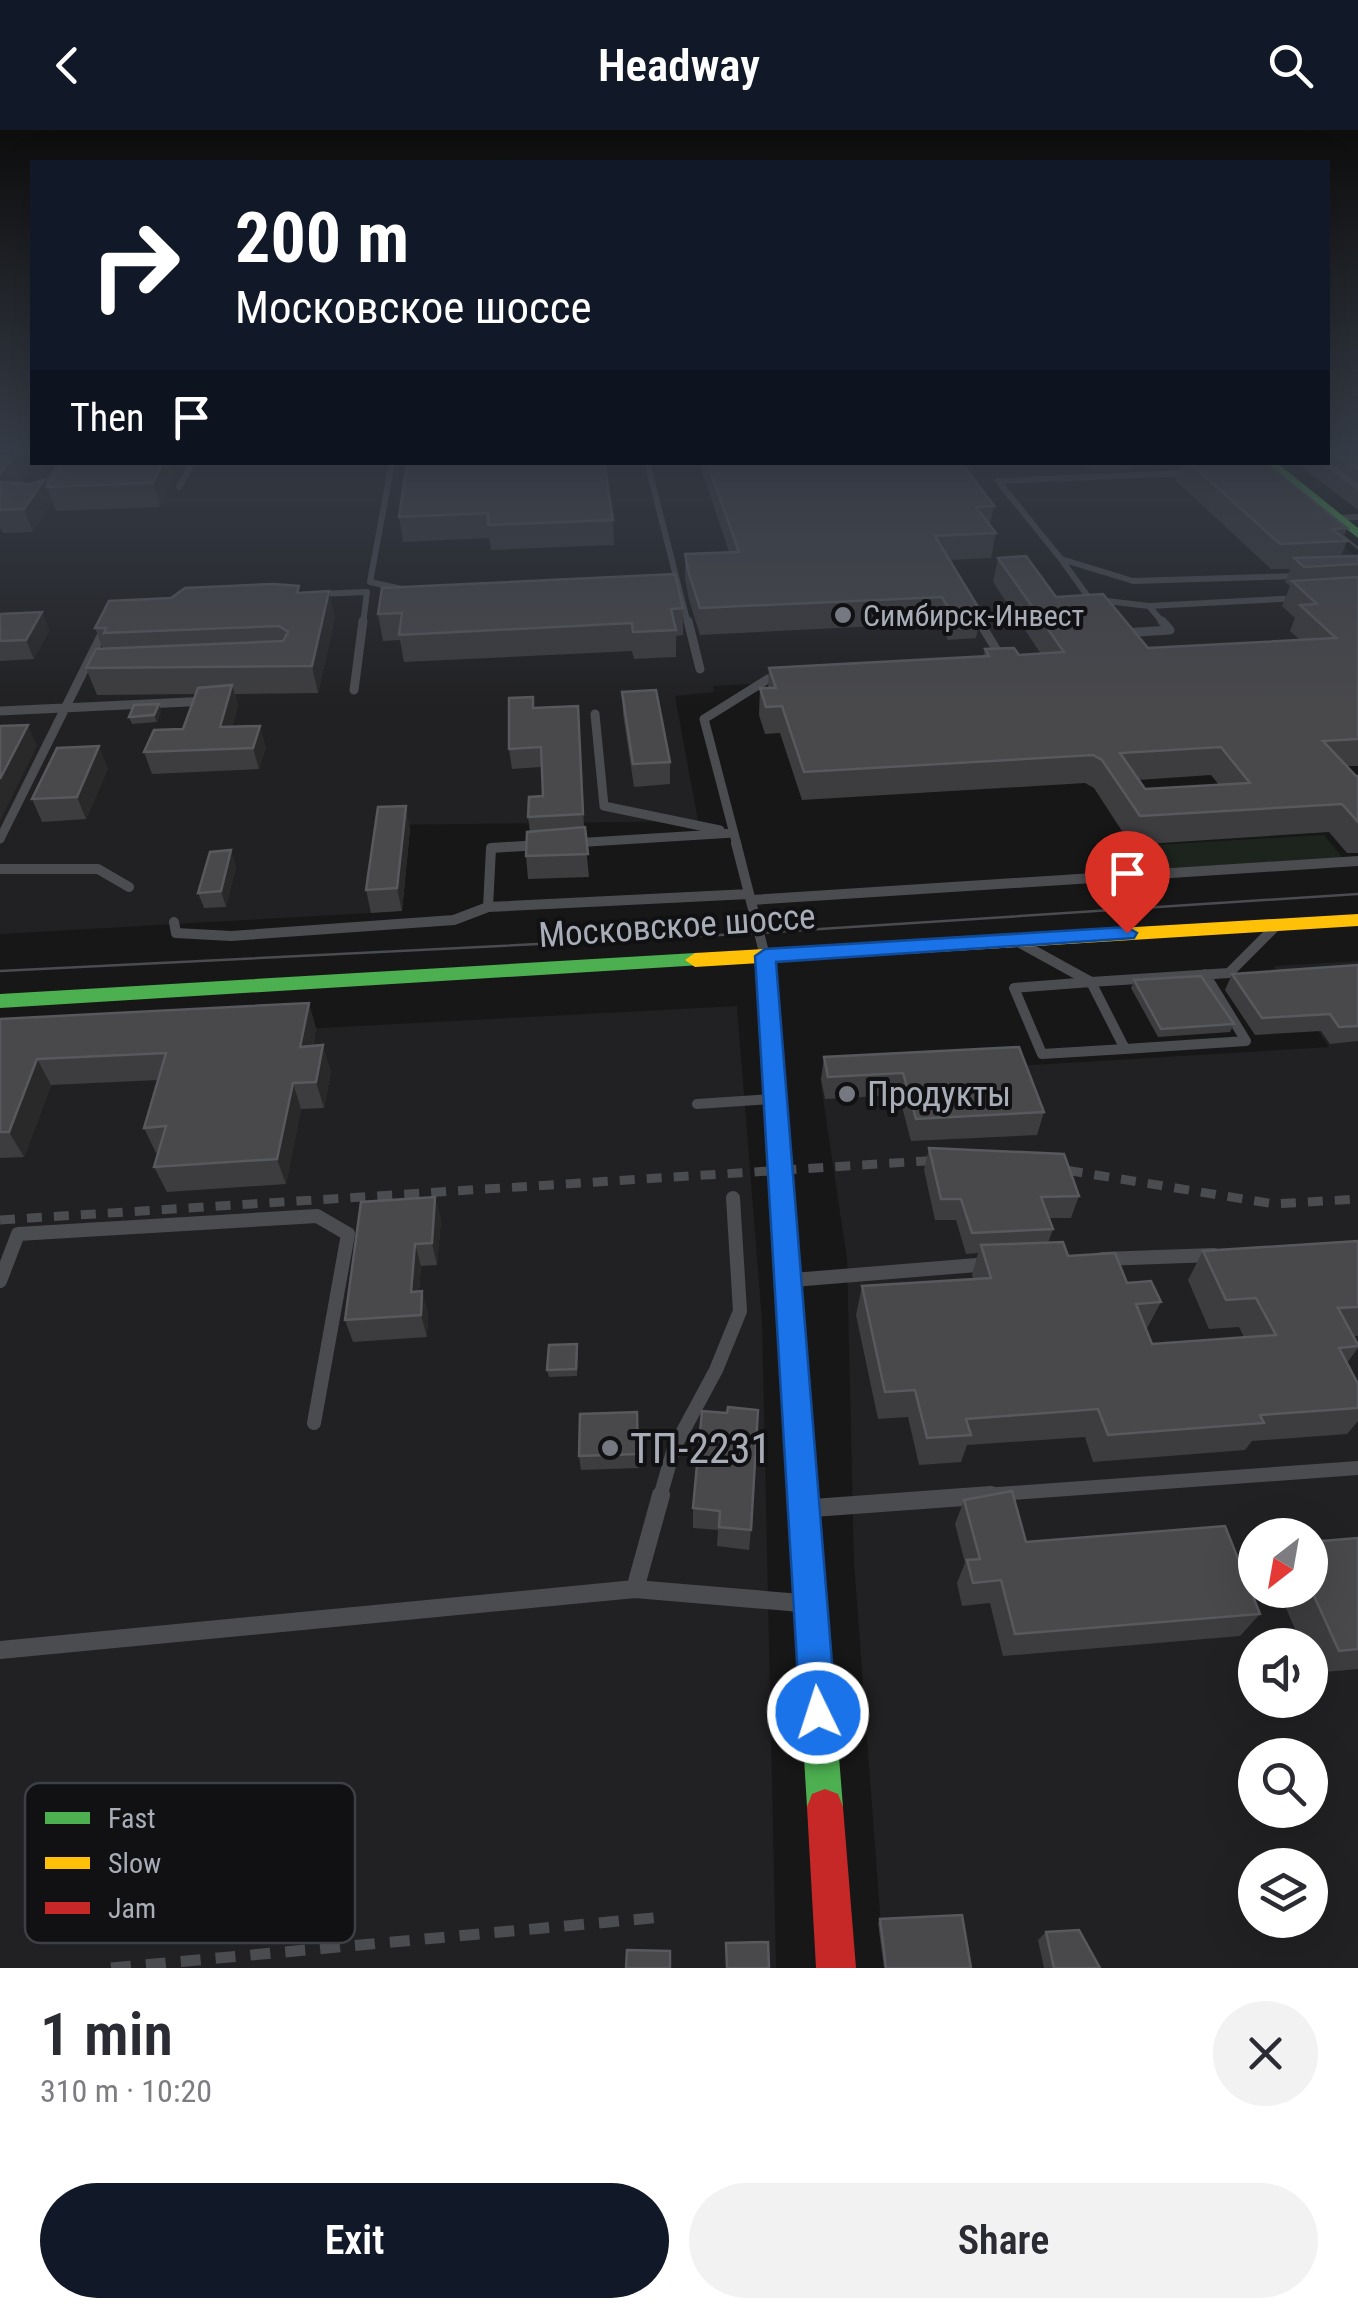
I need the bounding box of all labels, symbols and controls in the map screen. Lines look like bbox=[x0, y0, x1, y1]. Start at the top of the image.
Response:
icon: back bbox=[40, 38, 95, 93]
icon: search bbox=[1263, 38, 1318, 93]
text: Headway bbox=[598, 39, 760, 92]
text: 200 m bbox=[235, 197, 409, 279]
icon: right bbox=[70, 200, 200, 330]
text: Московское шоссе bbox=[235, 281, 592, 334]
icon: arrive bbox=[164, 390, 219, 445]
text: Then bbox=[70, 396, 144, 440]
place label: Симбирск-Инвест bbox=[863, 598, 1084, 633]
marker: Симбирск-Инвест bbox=[832, 604, 854, 626]
pin bbox=[1085, 831, 1170, 934]
icon: arrive bbox=[1100, 846, 1155, 901]
street label: Московское шоссе bbox=[537, 896, 817, 956]
place label: Продукты bbox=[867, 1074, 1011, 1115]
marker: Продукты bbox=[836, 1083, 858, 1105]
place label: ТП-2231 bbox=[630, 1424, 771, 1473]
marker: ТП-2231 bbox=[599, 1437, 621, 1459]
north arrow bbox=[1238, 1518, 1328, 1608]
map controls bbox=[1238, 1518, 1328, 1938]
button: sound bbox=[1238, 1628, 1328, 1718]
position arrow bbox=[766, 1661, 870, 1765]
button: search bbox=[1238, 1738, 1328, 1828]
legend bbox=[25, 1783, 355, 1943]
text: Fast bbox=[108, 1802, 155, 1835]
text: Slow bbox=[108, 1847, 161, 1880]
button: layers bbox=[1238, 1848, 1328, 1938]
text: Jam bbox=[108, 1892, 156, 1925]
text: 1 min bbox=[40, 1999, 173, 2070]
button: close bbox=[1213, 2001, 1318, 2106]
text: 310 m · 10:20 bbox=[40, 2072, 212, 2110]
button: Exit bbox=[40, 2183, 669, 2298]
button: Share bbox=[689, 2183, 1318, 2298]

